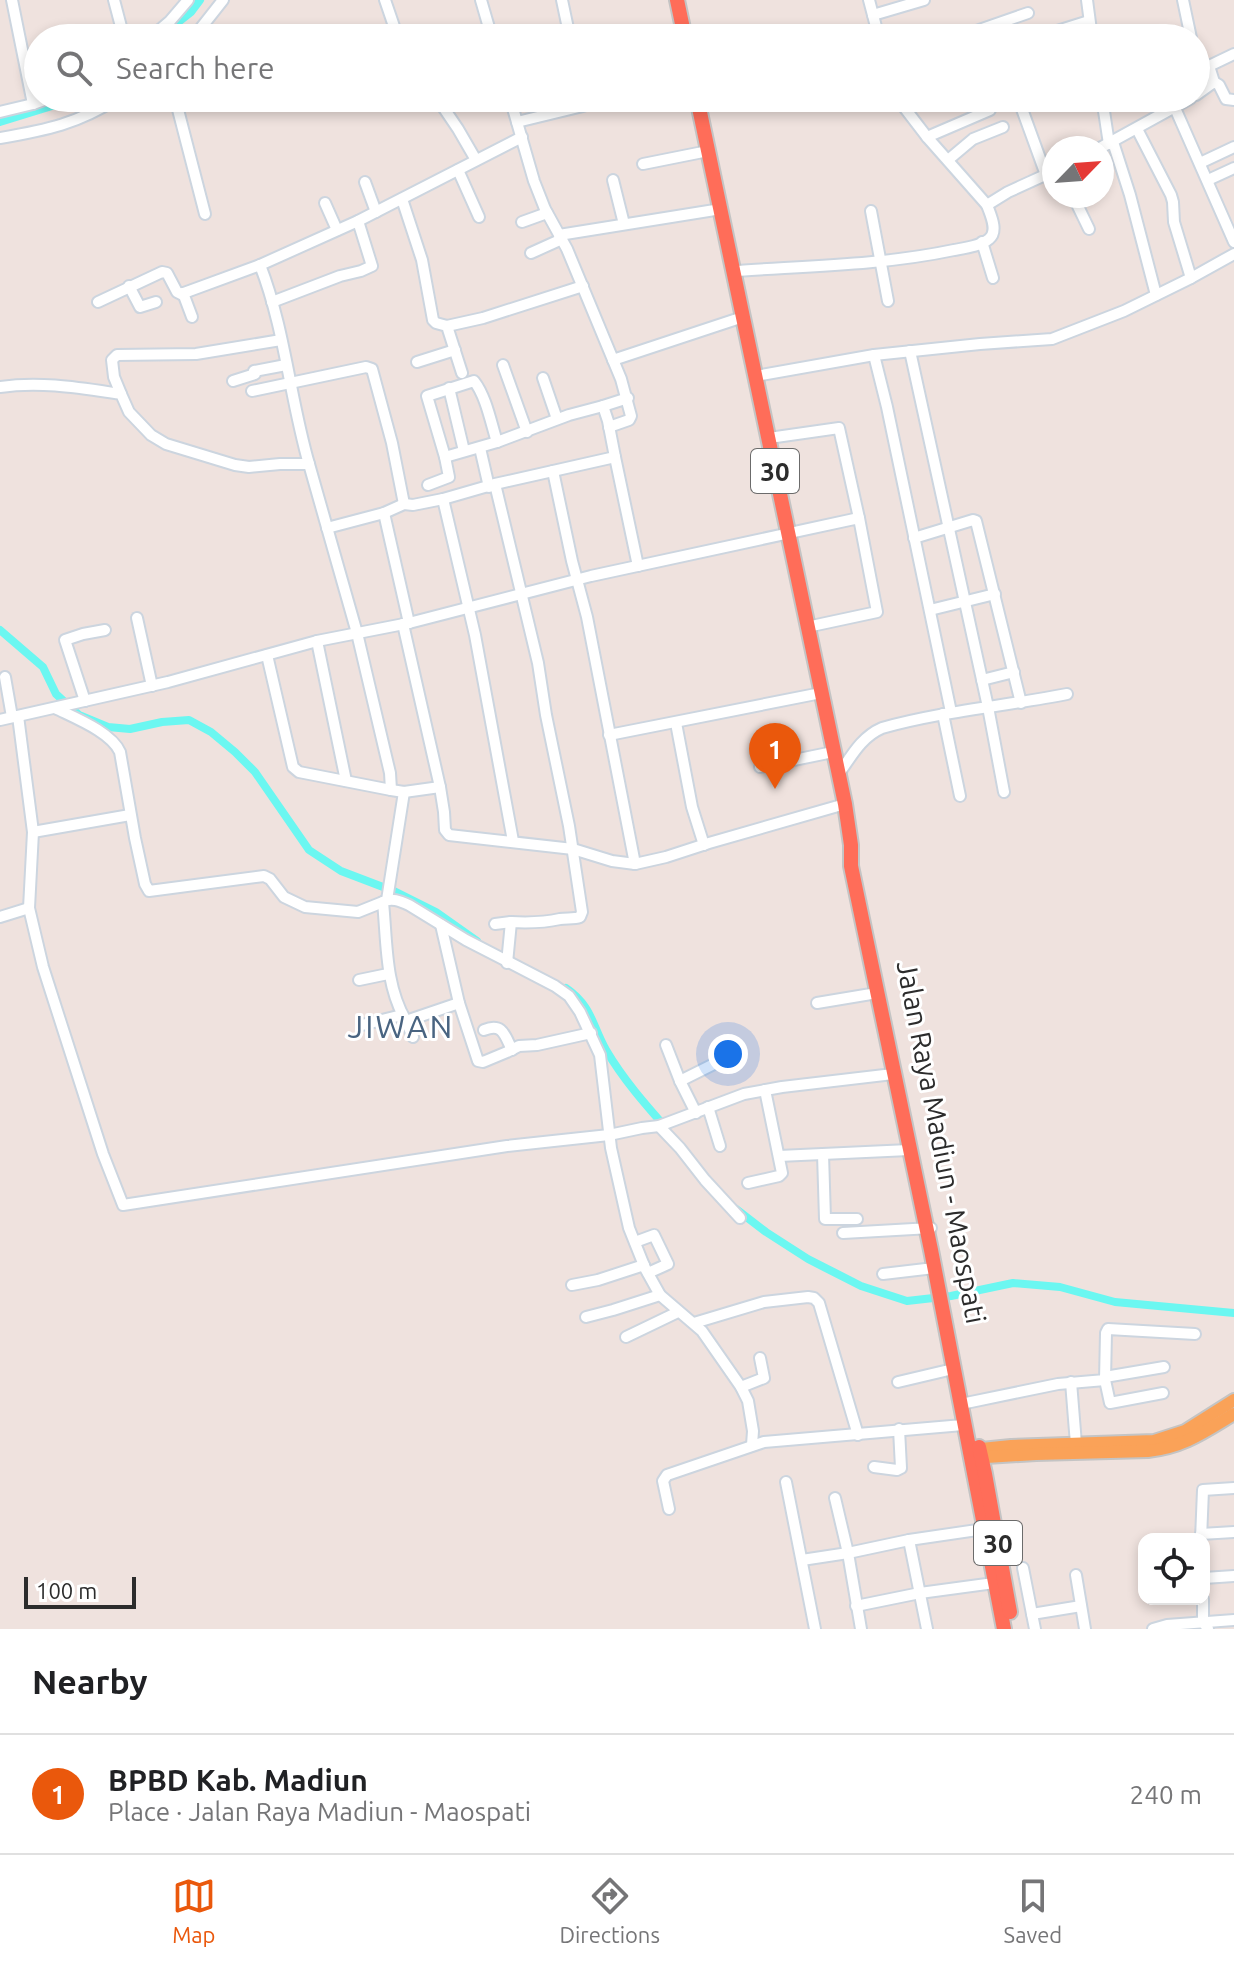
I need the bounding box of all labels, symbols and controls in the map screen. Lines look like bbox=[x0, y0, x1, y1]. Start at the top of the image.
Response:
search box bbox=[24, 24, 1210, 112]
icon: search bbox=[52, 46, 96, 90]
text: Search here bbox=[116, 51, 275, 85]
north arrow bbox=[1042, 136, 1114, 208]
road number: 30 bbox=[751, 449, 799, 493]
pin: 1 bbox=[749, 723, 801, 789]
street label: Jalan Raya Madiun - Maospati bbox=[892, 958, 992, 1326]
district label: JIWAN bbox=[348, 1008, 454, 1044]
your location bbox=[708, 1034, 748, 1074]
road number: 30 bbox=[974, 1521, 1022, 1565]
map controls bbox=[1138, 1533, 1210, 1605]
button: locate bbox=[1138, 1533, 1210, 1605]
scale bar bbox=[24, 1573, 136, 1609]
text: 100 m bbox=[36, 1578, 97, 1603]
text: Nearby bbox=[32, 1662, 147, 1700]
text: BPBD Kab. Madiun bbox=[108, 1763, 368, 1797]
text: 1 bbox=[51, 1780, 65, 1809]
text: 240 m bbox=[1130, 1780, 1202, 1809]
text: Place · Jalan Raya Madiun - Maospati bbox=[108, 1797, 531, 1826]
tab: Map bbox=[172, 1874, 216, 1947]
tab: Directions bbox=[559, 1874, 660, 1947]
tab: Saved bbox=[1004, 1874, 1062, 1947]

